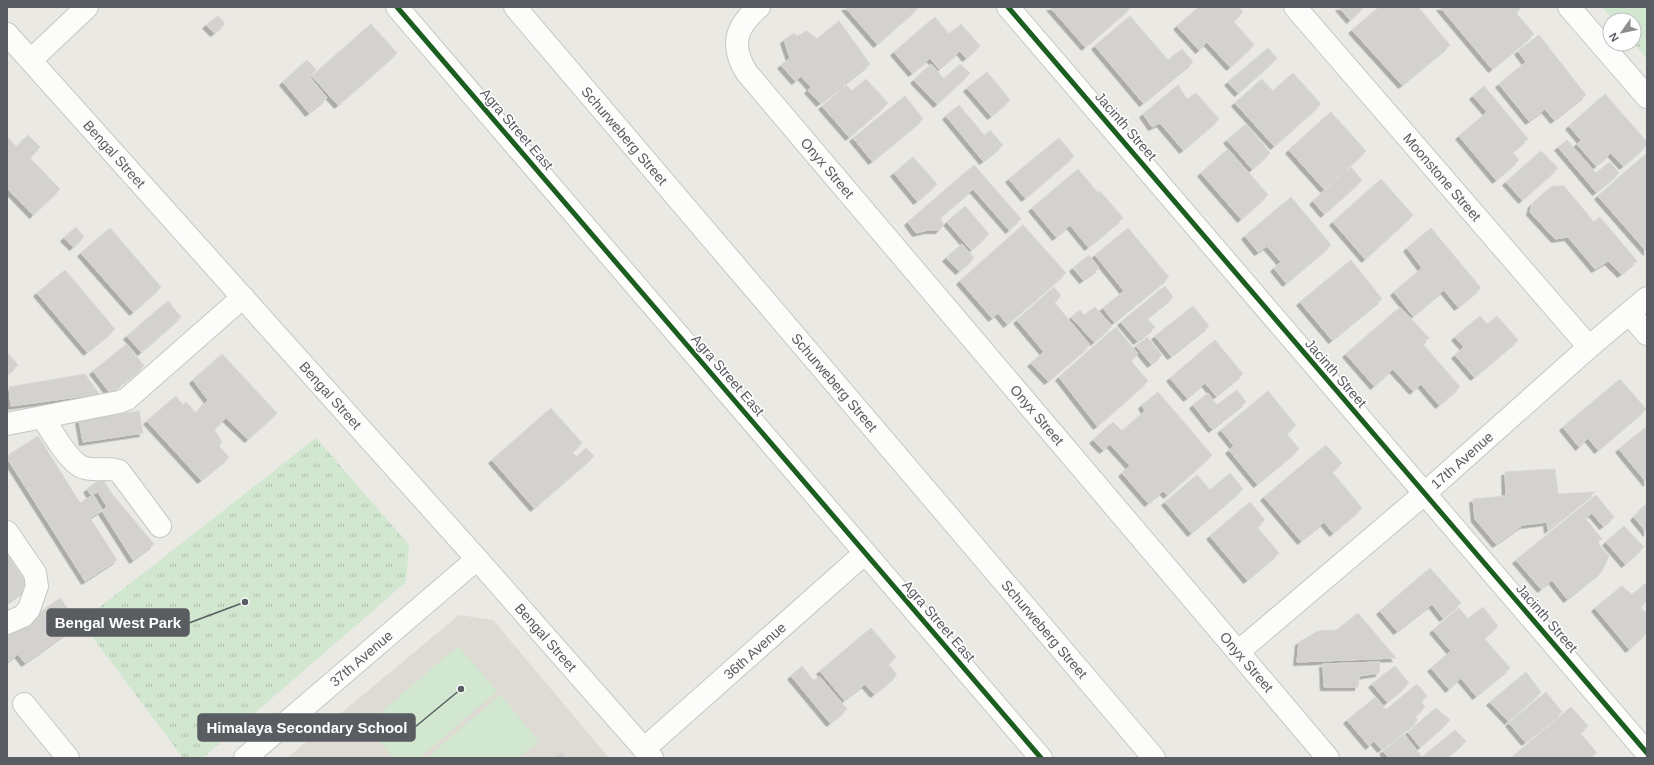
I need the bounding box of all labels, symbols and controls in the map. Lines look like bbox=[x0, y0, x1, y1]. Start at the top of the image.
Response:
north arrow bbox=[1602, 12, 1642, 52]
text: N bbox=[1606, 31, 1621, 44]
street label: Schurweberg Street bbox=[578, 83, 671, 188]
street label: Agra Street East bbox=[477, 85, 557, 173]
street label: Jacinth Street bbox=[1092, 88, 1160, 164]
street label: Bengal Street bbox=[80, 117, 149, 191]
street label: Moonstone Street bbox=[1400, 130, 1484, 224]
street label: Onyx Street bbox=[797, 135, 858, 201]
street label: Schurweberg Street bbox=[788, 330, 881, 435]
street label: Agra Street East bbox=[688, 331, 768, 419]
street label: Jacinth Street bbox=[1302, 335, 1370, 411]
street label: Bengal Street bbox=[296, 358, 365, 432]
street label: Onyx Street bbox=[1007, 382, 1067, 448]
street label: 17th Avenue bbox=[1428, 428, 1497, 492]
street label: Agra Street East bbox=[899, 577, 979, 665]
street label: Schurweberg Street bbox=[998, 577, 1091, 682]
street label: Jacinth Street bbox=[1513, 580, 1581, 656]
street label: Bengal Street bbox=[512, 600, 580, 675]
callout: Bengal West Park bbox=[47, 609, 189, 636]
text: Bengal West Park bbox=[55, 614, 182, 631]
street label: 36th Avenue bbox=[720, 619, 789, 683]
street label: 37th Avenue bbox=[326, 627, 396, 690]
street label: Onyx Street bbox=[1217, 629, 1277, 696]
callout: Himalaya Secondary School bbox=[198, 714, 415, 741]
text: Himalaya Secondary School bbox=[207, 719, 407, 736]

